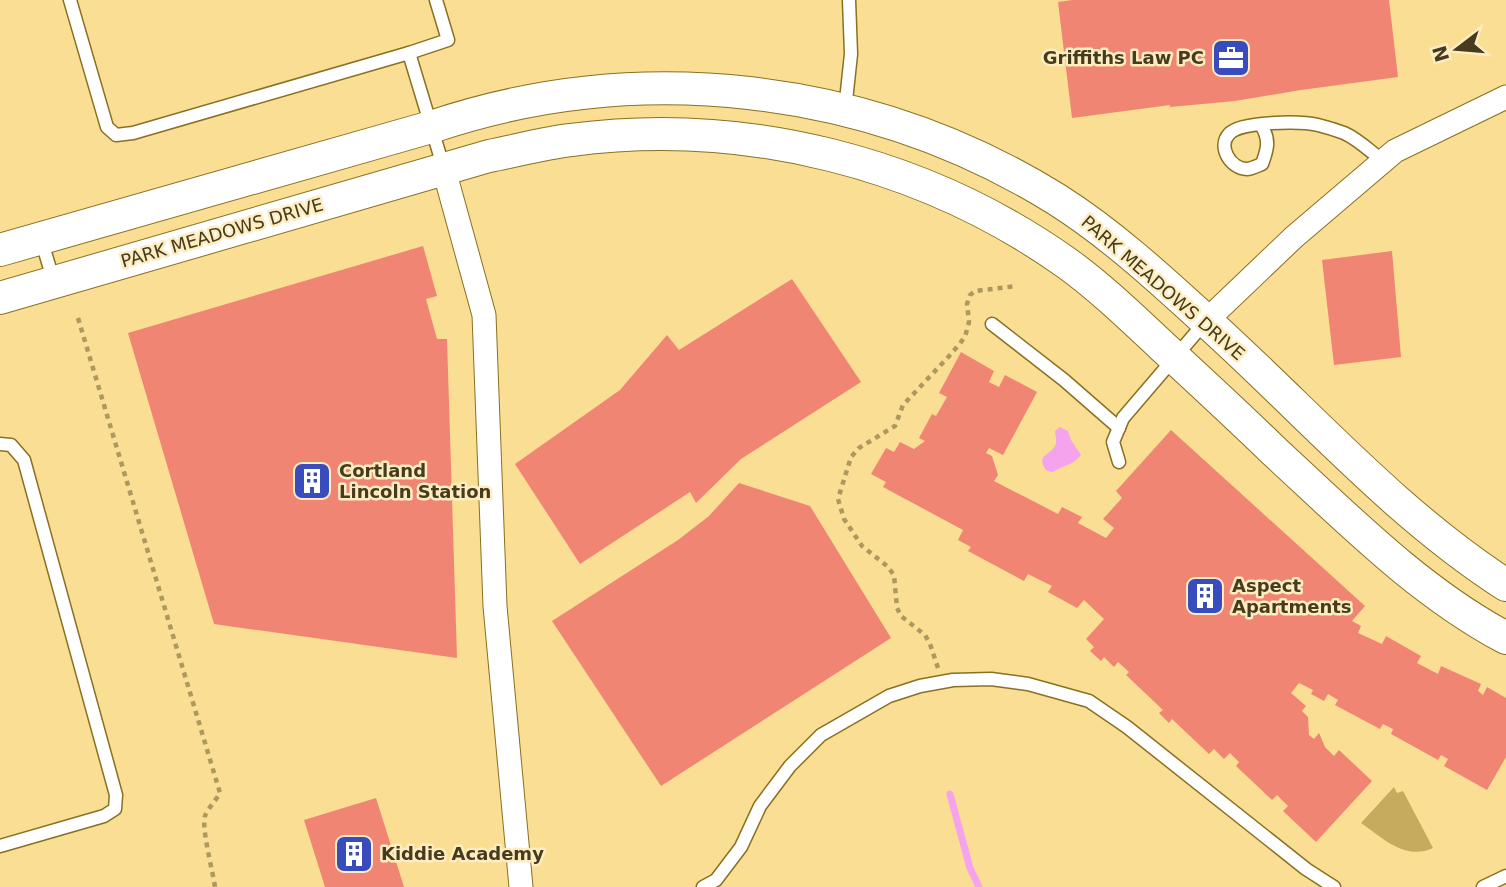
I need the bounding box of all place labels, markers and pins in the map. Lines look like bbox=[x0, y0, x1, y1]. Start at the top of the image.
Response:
office icon: Griffiths Law PC bbox=[1210, 37, 1252, 79]
place label: Griffiths Law PC bbox=[1043, 47, 1204, 68]
building icon: Cortland Lincoln Station bbox=[291, 460, 333, 502]
place label: Cortland Lincoln Station bbox=[339, 460, 491, 502]
building icon: Aspect Apartments bbox=[1184, 575, 1226, 617]
place label: Aspect Apartments bbox=[1232, 575, 1352, 617]
building icon: Kiddie Academy bbox=[333, 833, 375, 875]
place label: Kiddie Academy bbox=[381, 843, 544, 864]

